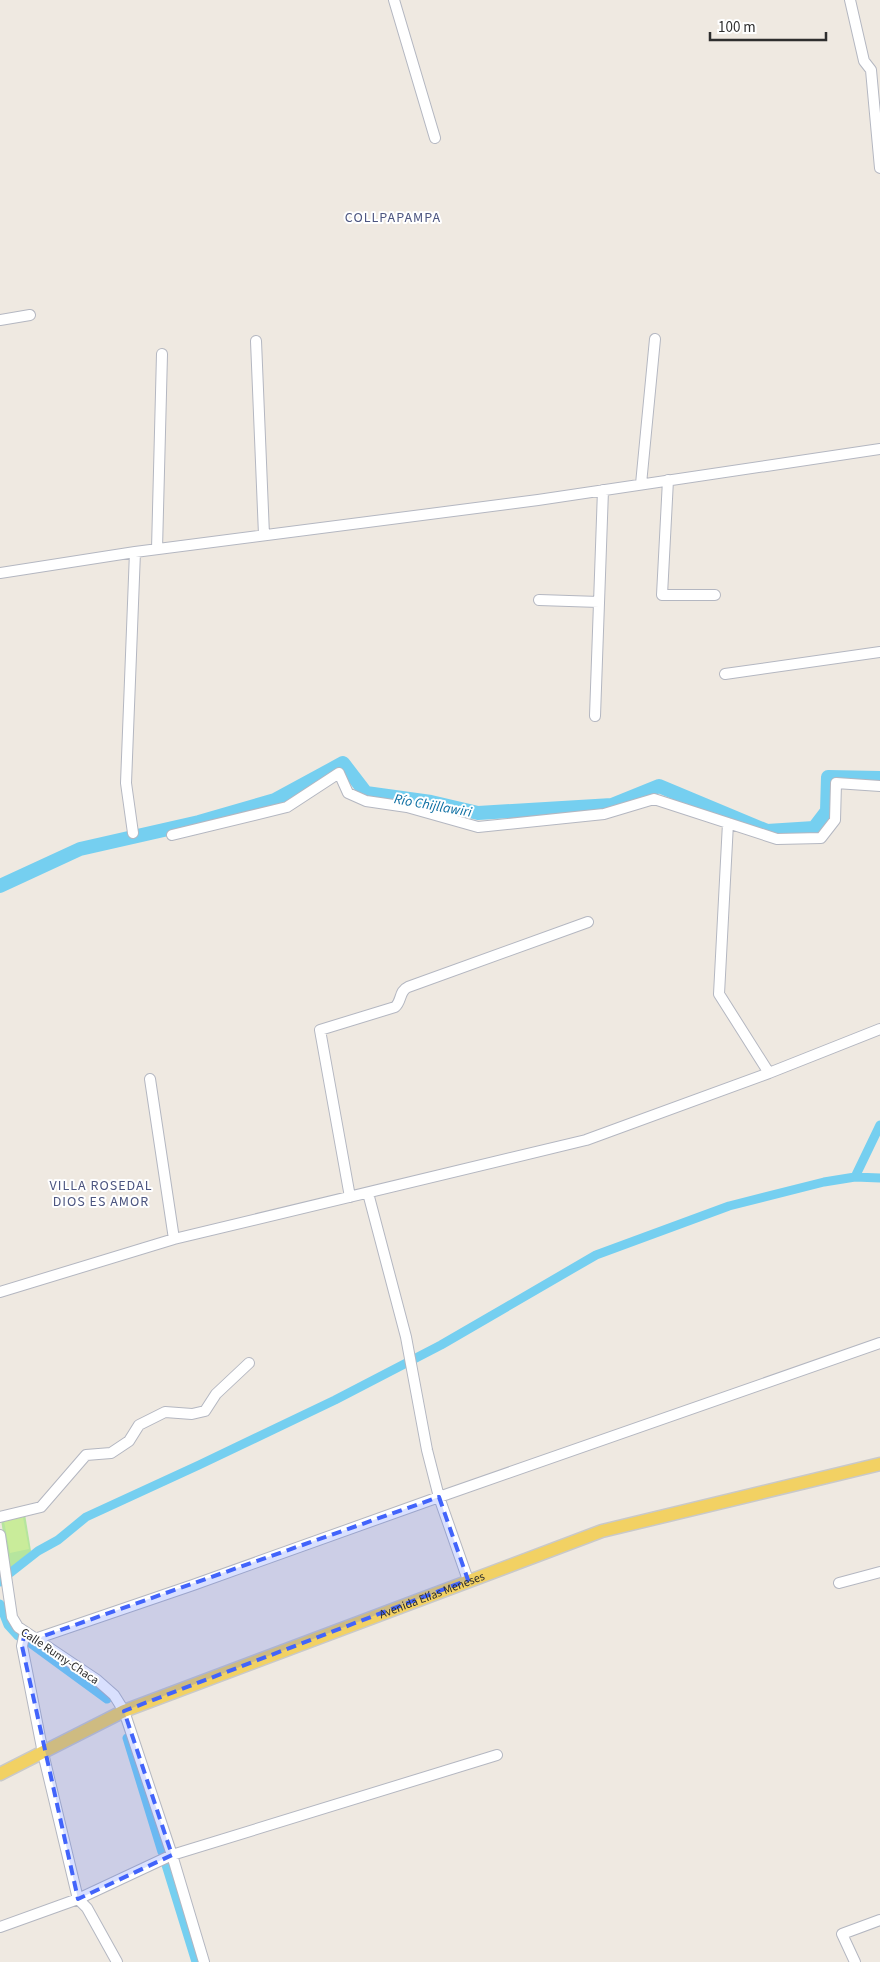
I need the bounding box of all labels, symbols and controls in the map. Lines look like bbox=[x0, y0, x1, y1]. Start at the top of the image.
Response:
scale bar bbox=[710, 10, 826, 42]
text: 100 m bbox=[718, 17, 756, 38]
district label: COLLPAPAMPA bbox=[345, 208, 441, 228]
water label: Río Chijllawiri bbox=[392, 789, 474, 823]
district label: VILLA ROSEDAL DIOS ES AMOR bbox=[50, 1176, 152, 1212]
street label: Avenida Elías Meneses bbox=[377, 1568, 487, 1623]
street label: Calle Rumy-Chaca bbox=[17, 1624, 102, 1689]

